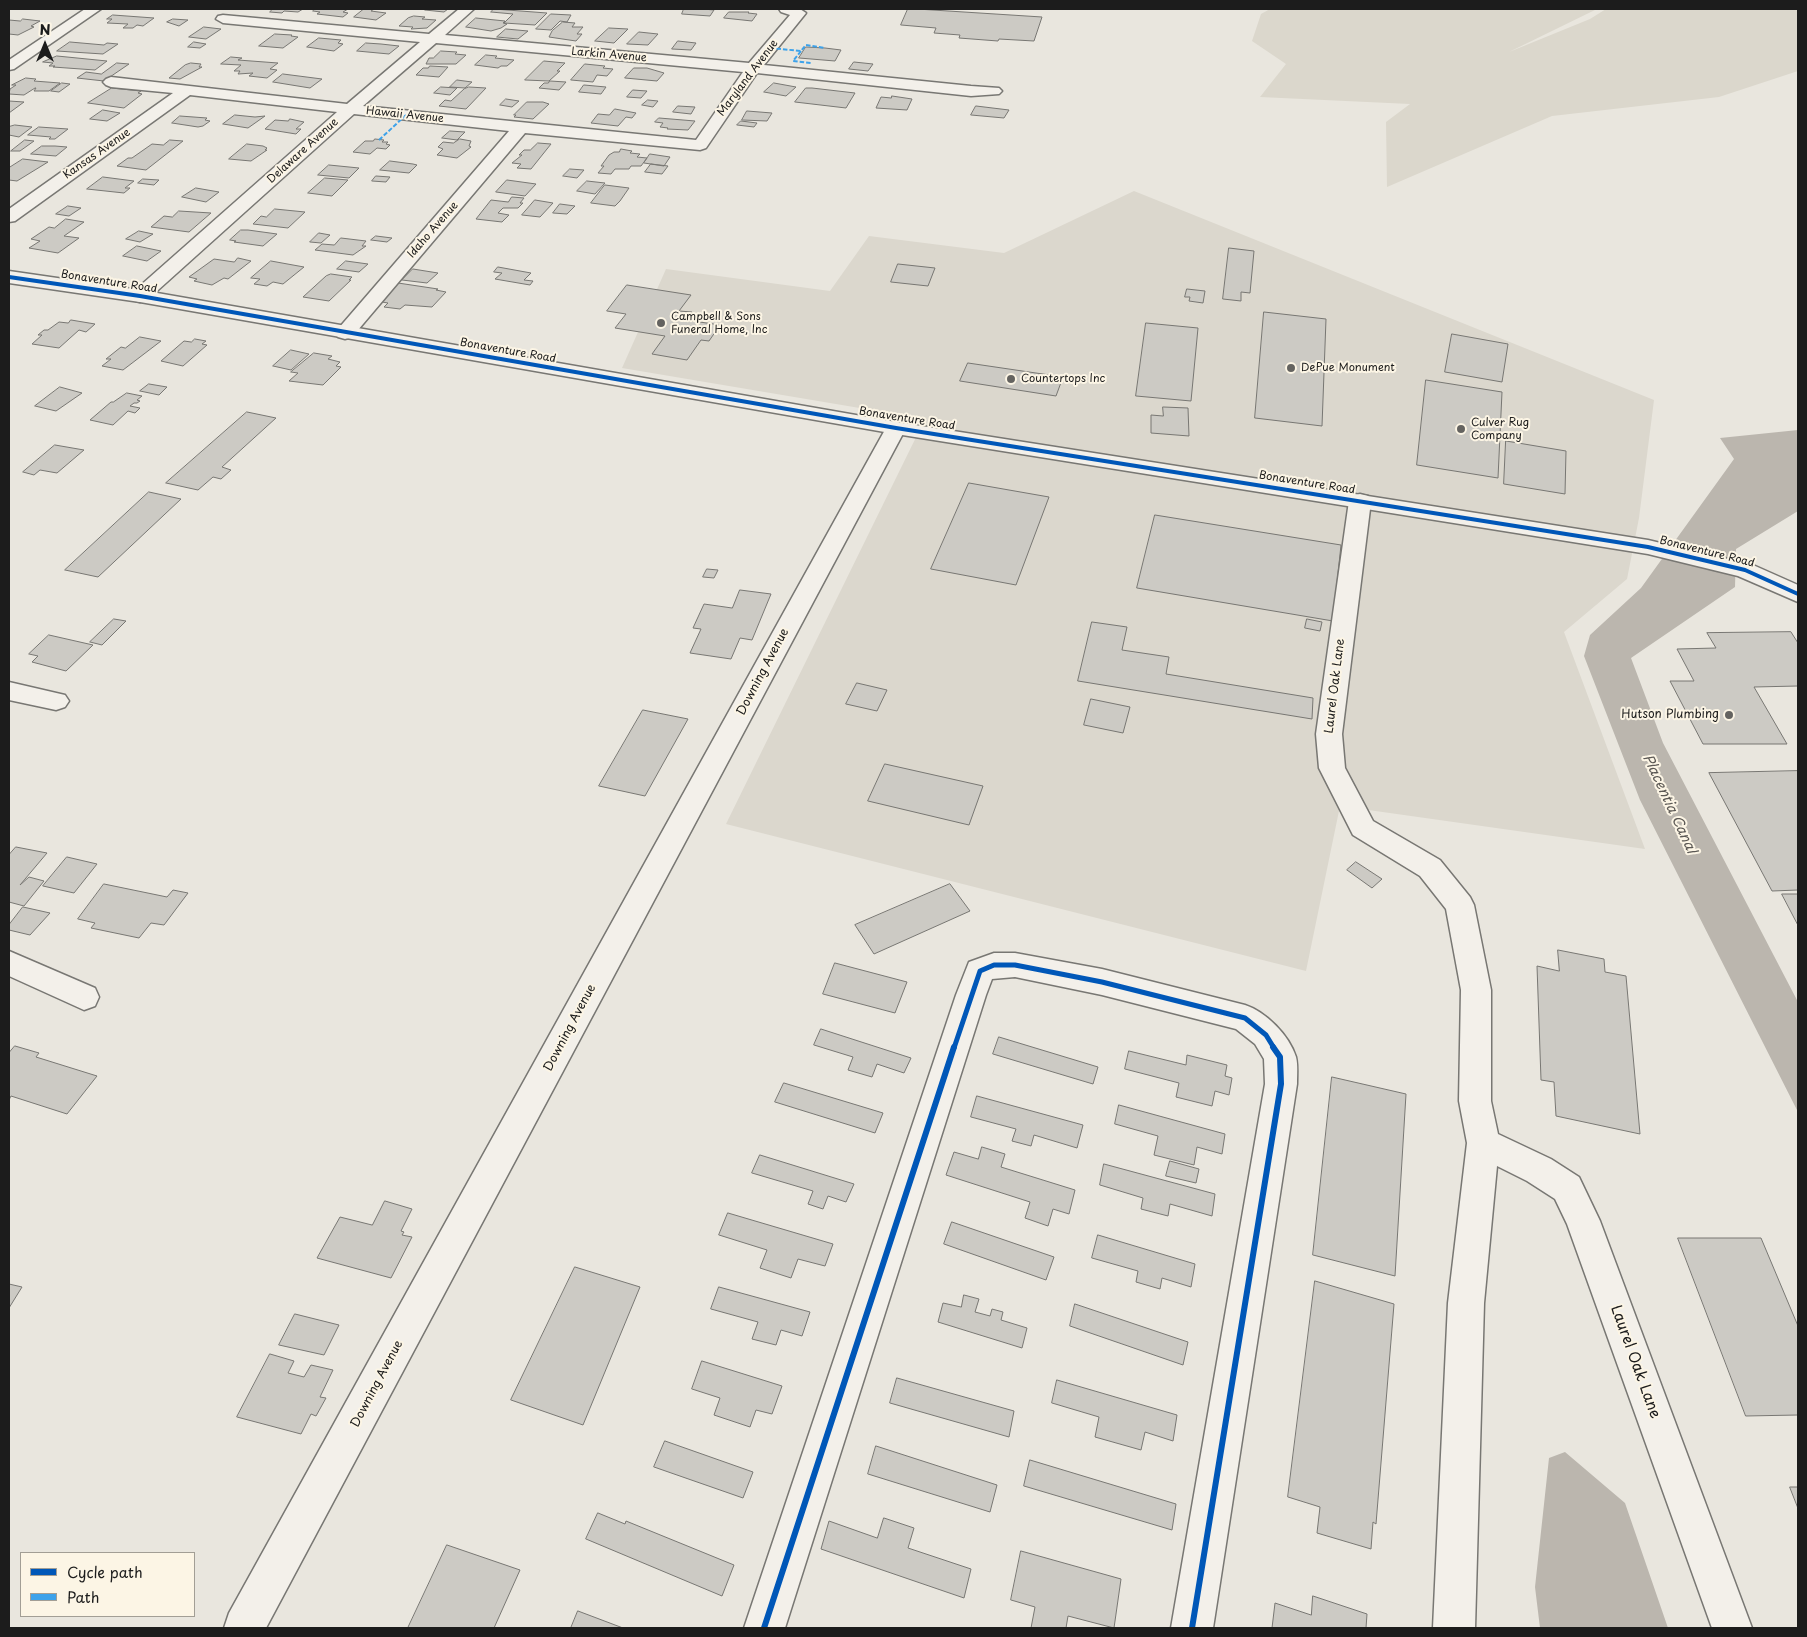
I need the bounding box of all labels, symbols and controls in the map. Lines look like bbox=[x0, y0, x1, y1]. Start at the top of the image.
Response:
text: N bbox=[39, 19, 51, 40]
north arrow bbox=[20, 20, 70, 70]
street label: Maryland Avenue bbox=[715, 37, 781, 119]
street label: Larkin Avenue bbox=[571, 45, 647, 65]
street label: Hawaii Avenue bbox=[365, 104, 445, 126]
street label: Delaware Avenue bbox=[265, 116, 341, 186]
street label: Kansas Avenue bbox=[61, 126, 133, 182]
street label: Idaho Avenue bbox=[405, 199, 461, 261]
street label: Bonaventure Road bbox=[60, 268, 158, 296]
place label: Campbell & Sons Funeral Home, Inc bbox=[671, 310, 767, 336]
marker: Campbell & Sons Funeral Home, Inc bbox=[655, 317, 667, 329]
street label: Bonaventure Road bbox=[459, 336, 557, 366]
place label: DePue Monument bbox=[1301, 361, 1395, 375]
marker: DePue Monument bbox=[1285, 362, 1297, 374]
place label: Countertops Inc bbox=[1021, 372, 1105, 386]
marker: Countertops Inc bbox=[1005, 373, 1017, 385]
street label: Bonaventure Road bbox=[858, 405, 956, 433]
place label: Culver Rug Company bbox=[1471, 416, 1529, 442]
marker: Culver Rug Company bbox=[1455, 423, 1467, 435]
street label: Bonaventure Road bbox=[1258, 469, 1356, 497]
street label: Bonaventure Road bbox=[1658, 534, 1756, 570]
street label: Downing Avenue bbox=[734, 626, 792, 718]
street label: Laurel Oak Lane bbox=[1322, 638, 1348, 734]
place label: Hutson Plumbing bbox=[1621, 708, 1719, 722]
marker: Hutson Plumbing bbox=[1723, 709, 1735, 721]
water label: Placentia Canal bbox=[1639, 752, 1699, 856]
street label: Downing Avenue bbox=[541, 982, 599, 1074]
street label: Laurel Oak Lane bbox=[1606, 1303, 1664, 1421]
street label: Downing Avenue bbox=[348, 1338, 406, 1430]
legend bbox=[20, 1552, 195, 1617]
text: Cycle path bbox=[67, 1560, 143, 1583]
text: Path bbox=[67, 1585, 99, 1608]

